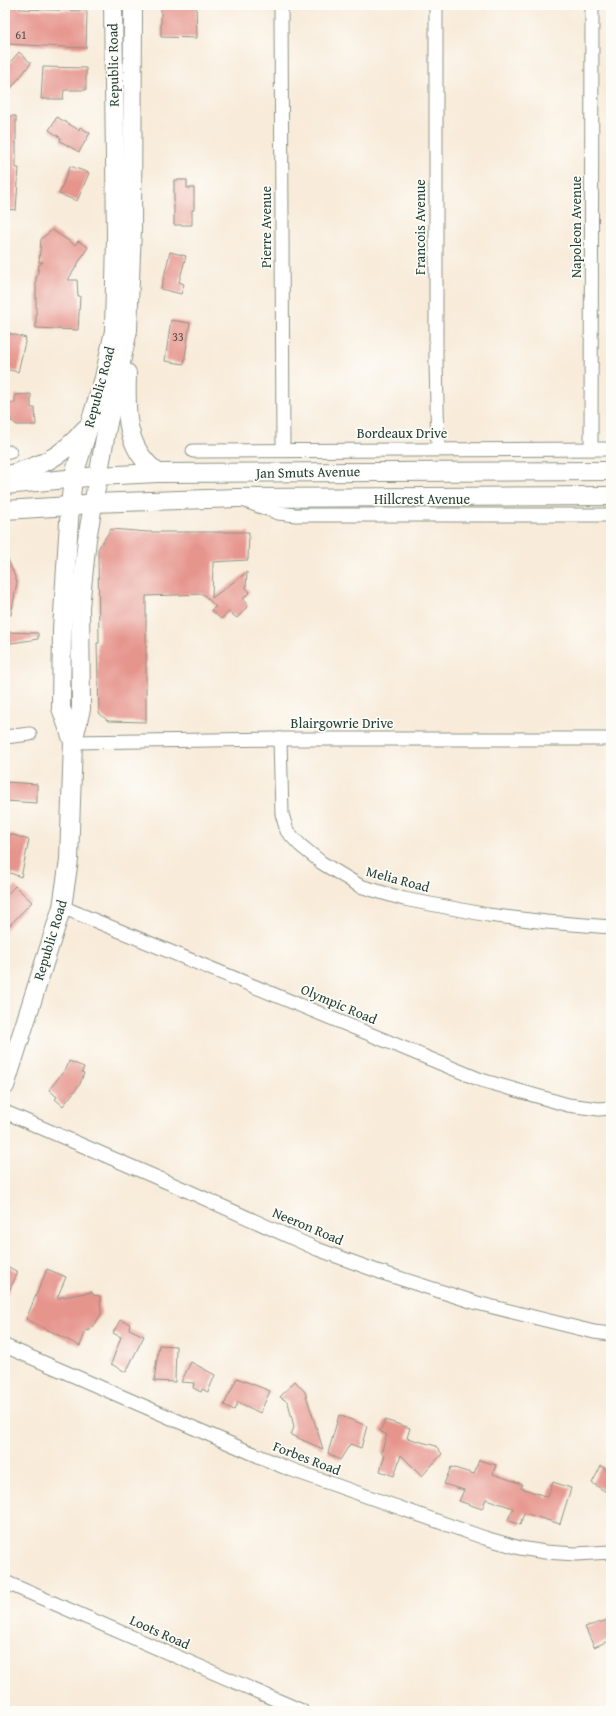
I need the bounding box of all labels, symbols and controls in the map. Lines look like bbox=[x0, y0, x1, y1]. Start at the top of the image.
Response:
street label: Republic Road bbox=[102, 23, 124, 107]
house number: 61 bbox=[15, 26, 27, 43]
street label: Napoleon Avenue bbox=[566, 176, 586, 278]
street label: Francois Avenue bbox=[410, 179, 430, 275]
street label: Pierre Avenue bbox=[256, 186, 276, 268]
house number: 33 bbox=[172, 328, 184, 345]
street label: Republic Road bbox=[79, 344, 120, 430]
street label: Bordeaux Drive bbox=[357, 423, 448, 443]
street label: Jan Smuts Avenue bbox=[254, 461, 361, 483]
street label: Hillcrest Avenue bbox=[374, 489, 470, 509]
street label: Blairgowrie Drive bbox=[291, 713, 394, 733]
street label: Melia Road bbox=[364, 861, 432, 897]
street label: Republic Road bbox=[28, 897, 72, 983]
street label: Olympic Road bbox=[298, 979, 381, 1029]
street label: Neeron Road bbox=[269, 1202, 347, 1250]
street label: Forbes Road bbox=[270, 1436, 344, 1480]
street label: Loots Road bbox=[127, 1610, 194, 1654]

